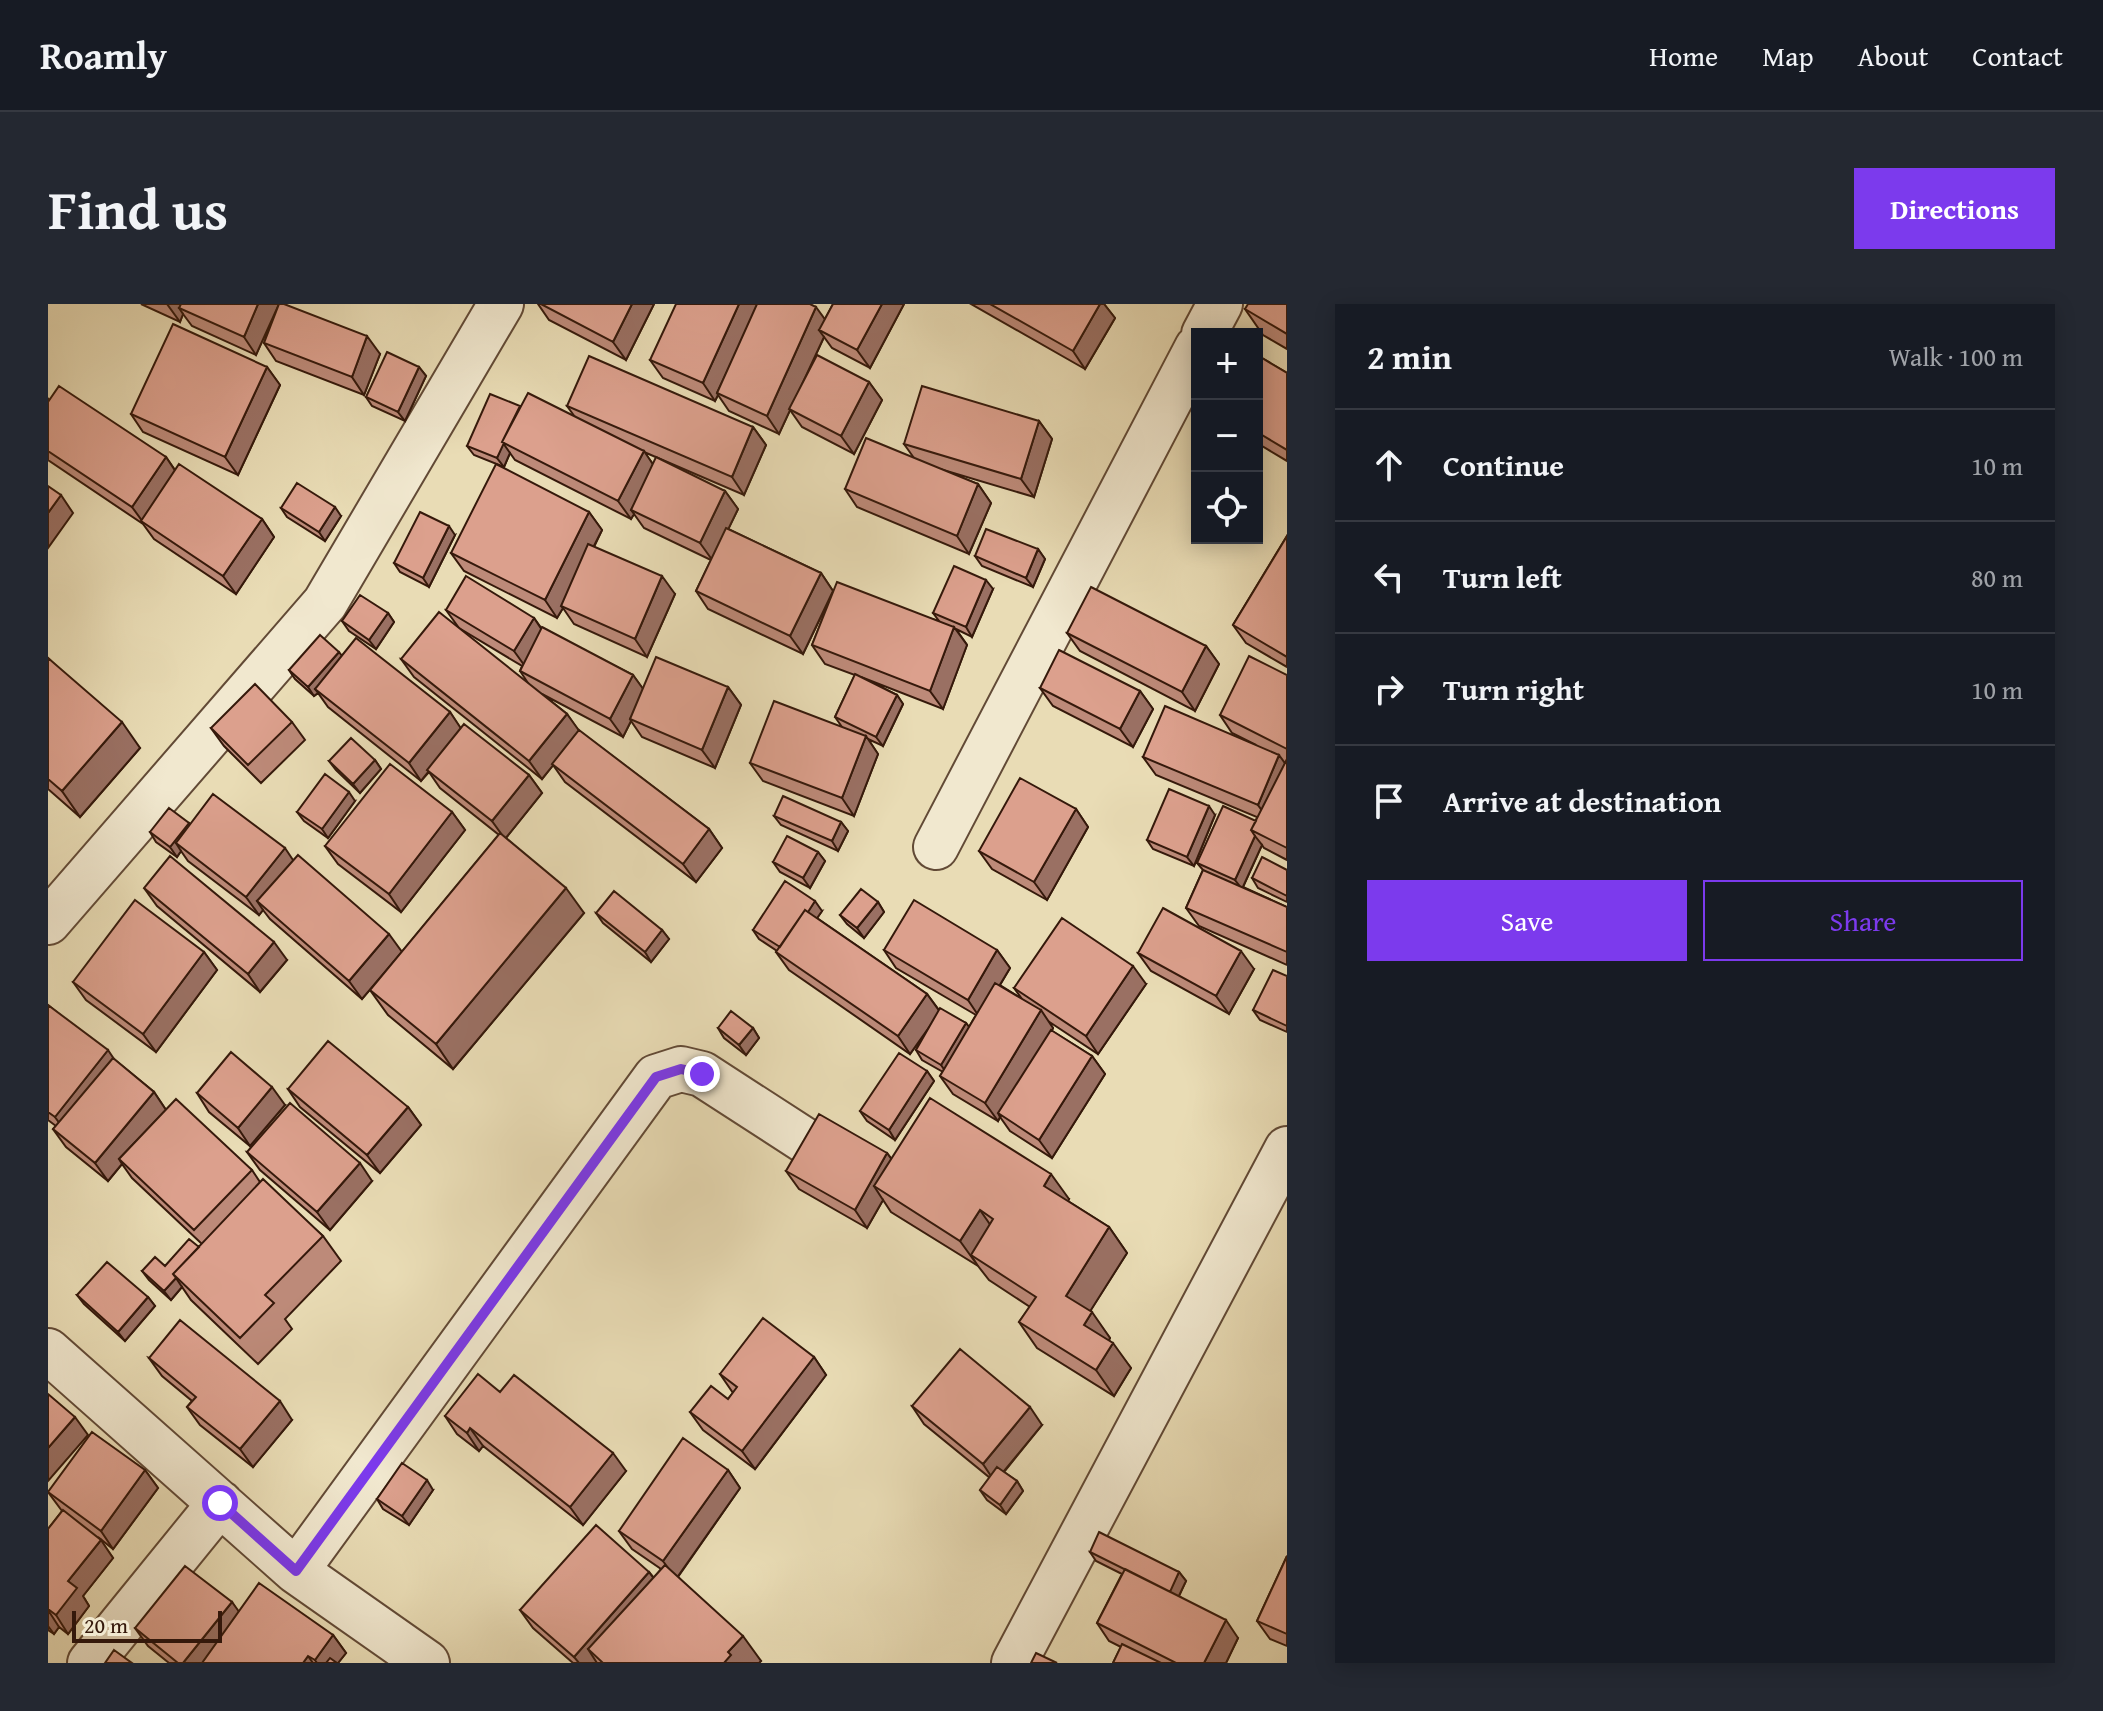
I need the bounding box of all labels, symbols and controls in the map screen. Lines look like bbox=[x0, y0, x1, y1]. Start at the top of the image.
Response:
text: Roamly bbox=[40, 27, 167, 83]
text: Home bbox=[1649, 35, 1718, 76]
text: Map bbox=[1762, 35, 1814, 76]
text: About bbox=[1858, 35, 1928, 76]
text: Contact bbox=[1972, 35, 2063, 76]
text: Find us bbox=[48, 167, 228, 250]
button: Directions bbox=[1854, 168, 2055, 249]
map controls bbox=[1191, 328, 1263, 544]
button: + bbox=[1191, 328, 1263, 400]
text: 2 min bbox=[1367, 332, 1452, 381]
text: Walk · 100 m bbox=[1889, 337, 2023, 376]
button: − bbox=[1191, 400, 1263, 472]
icon: ahead bbox=[1367, 443, 1411, 487]
text: Continue bbox=[1443, 443, 1564, 487]
text: 10 m bbox=[1971, 446, 2023, 485]
button: locate bbox=[1191, 472, 1263, 544]
icon: left bbox=[1367, 555, 1411, 599]
text: Turn left bbox=[1443, 555, 1562, 599]
text: 80 m bbox=[1971, 558, 2023, 597]
icon: right bbox=[1367, 667, 1411, 711]
text: Turn right bbox=[1443, 667, 1584, 711]
text: 10 m bbox=[1971, 670, 2023, 709]
icon: arrive bbox=[1367, 779, 1411, 823]
text: Arrive at destination bbox=[1443, 779, 1721, 823]
button: Save bbox=[1367, 880, 1687, 961]
button: Share bbox=[1703, 880, 2023, 961]
route end bbox=[684, 1056, 720, 1092]
route start bbox=[202, 1485, 238, 1521]
scale bar bbox=[72, 1607, 222, 1643]
text: 20 m bbox=[84, 1609, 128, 1641]

